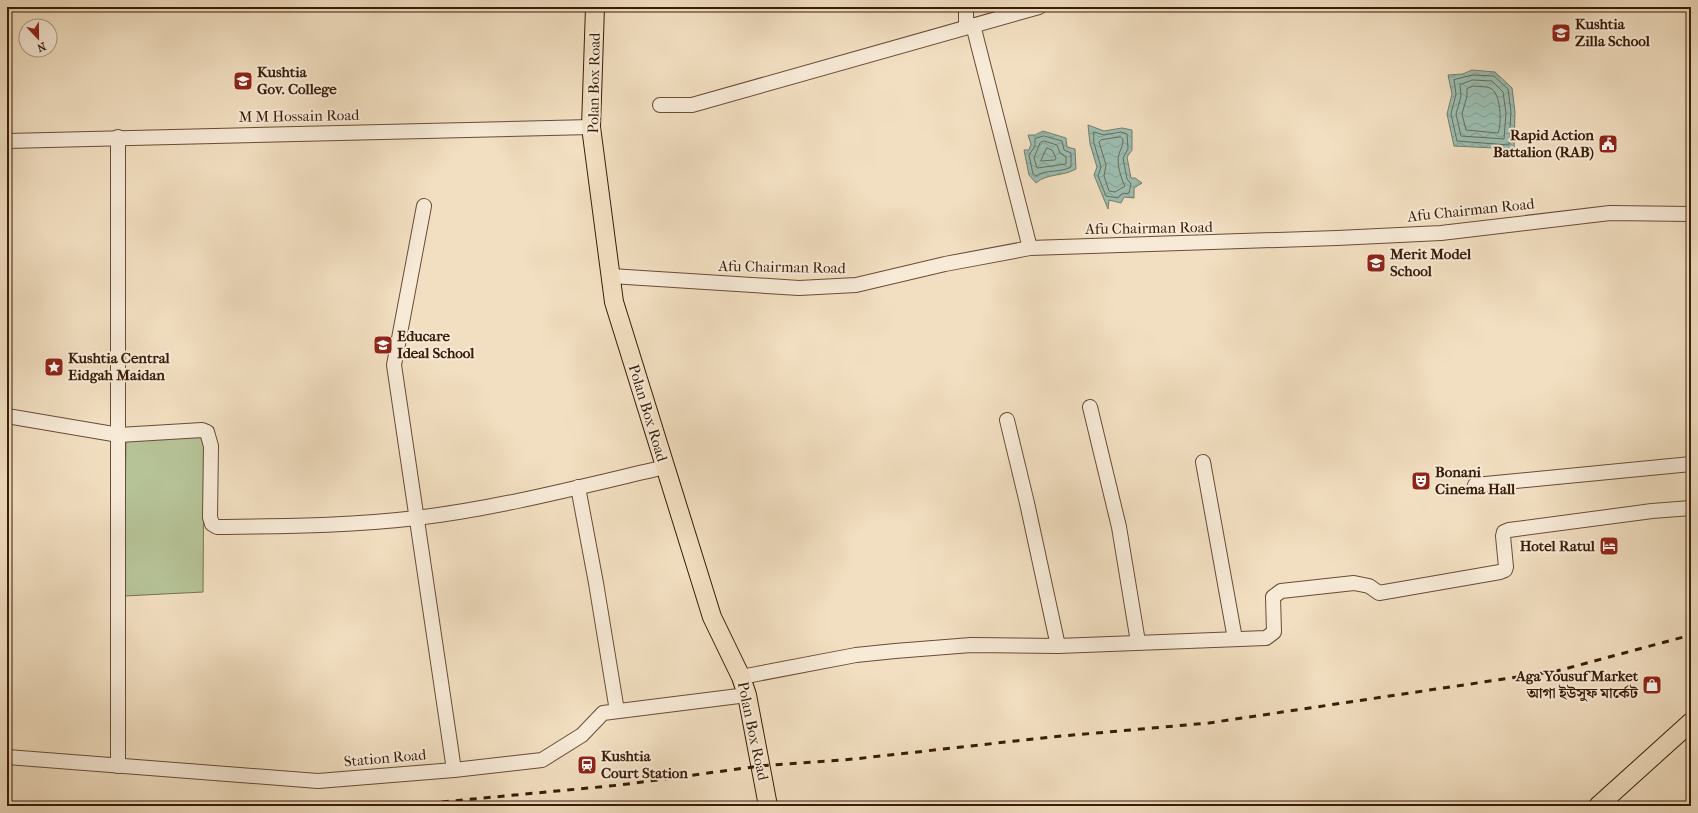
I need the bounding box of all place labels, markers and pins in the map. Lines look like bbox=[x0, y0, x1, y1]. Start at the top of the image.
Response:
place label: Kushtia Zilla School bbox=[1575, 15, 1651, 50]
school or university icon: Kushtia Zilla School bbox=[1550, 22, 1572, 44]
place label: Kushtia Gov. College bbox=[257, 63, 337, 98]
school or university icon: Kushtia Gov. College bbox=[232, 70, 254, 92]
place label: Rapid Action Battalion (RAB) bbox=[1493, 126, 1594, 161]
public building icon: Rapid Action Battalion (RAB) bbox=[1597, 133, 1619, 155]
place label: Merit Model School bbox=[1389, 245, 1472, 280]
school or university icon: Merit Model School bbox=[1365, 252, 1387, 274]
place label: Educare Ideal School bbox=[397, 327, 475, 362]
school or university icon: Educare Ideal School bbox=[372, 334, 394, 356]
place label: Kushtia Central Eidgah Maidan bbox=[68, 349, 171, 384]
place icon: Kushtia Central Eidgah Maidan bbox=[43, 356, 65, 378]
place label: Bonani Cinema Hall bbox=[1435, 463, 1516, 498]
theatre icon: Bonani Cinema Hall bbox=[1410, 470, 1432, 492]
hotel icon: Hotel Ratul bbox=[1598, 535, 1620, 557]
place label: Hotel Ratul bbox=[1520, 537, 1596, 555]
place label: Aga Yousuf Market আগা ইউসুফ মার্কেট bbox=[1515, 667, 1639, 702]
shop icon: Aga Yousuf Market আগা ইউসুফ মার্কেট bbox=[1641, 674, 1663, 696]
place label: Kushtia Court Station bbox=[601, 747, 688, 782]
station icon: Kushtia Court Station bbox=[576, 754, 598, 776]

